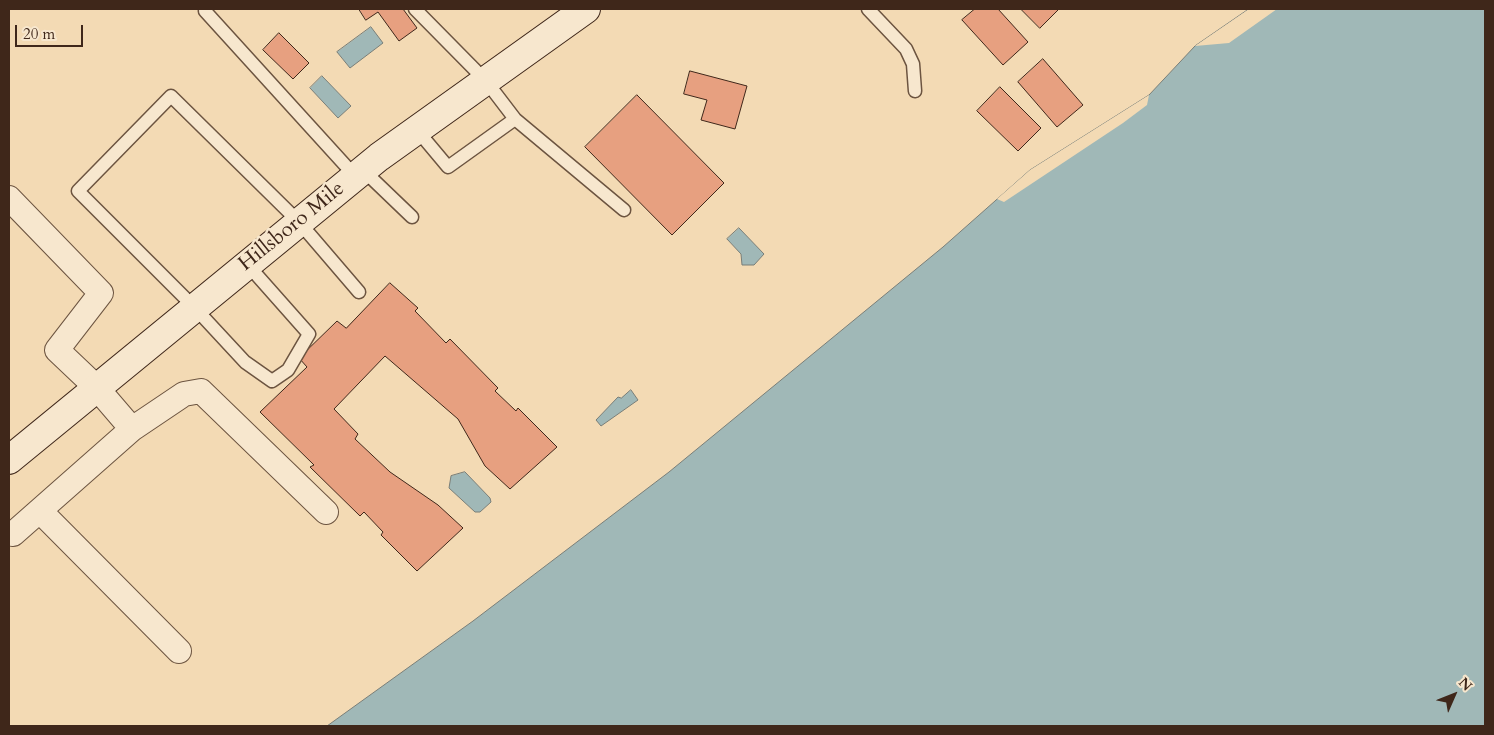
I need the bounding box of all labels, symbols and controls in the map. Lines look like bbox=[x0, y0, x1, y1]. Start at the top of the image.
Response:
scale bar bbox=[18, 15, 85, 47]
text: 20 m bbox=[23, 24, 55, 44]
street label: Hillsboro Mile bbox=[234, 177, 350, 277]
north arrow bbox=[1429, 670, 1479, 720]
text: N bbox=[1454, 673, 1476, 695]

